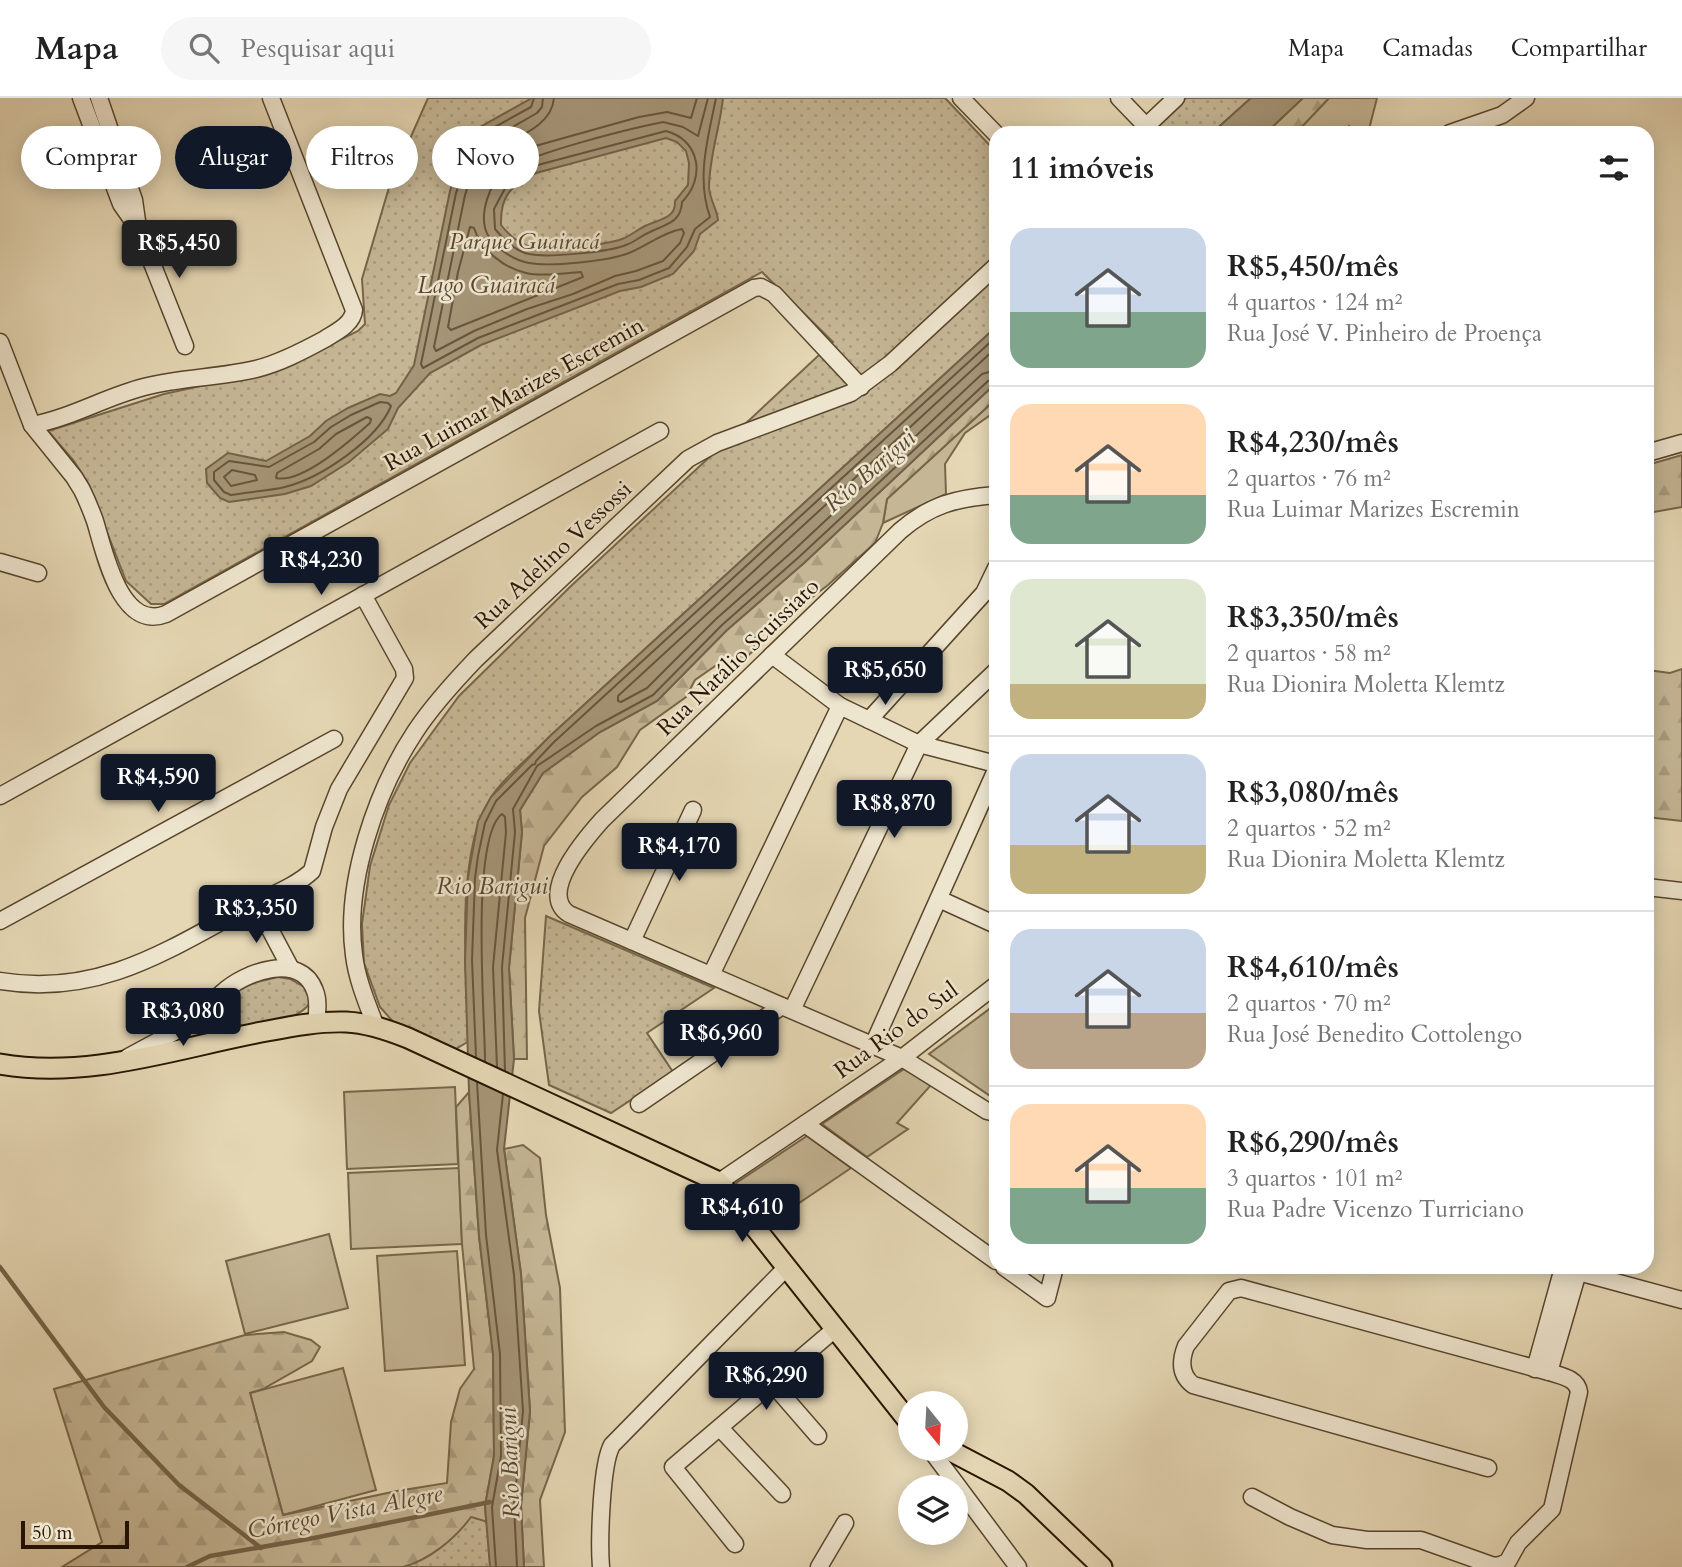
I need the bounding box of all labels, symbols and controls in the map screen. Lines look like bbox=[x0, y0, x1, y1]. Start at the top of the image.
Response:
search box bbox=[161, 17, 651, 80]
text: Mapa bbox=[35, 26, 119, 71]
icon: search bbox=[185, 29, 223, 67]
text: Pesquisar aqui bbox=[241, 31, 395, 66]
text: Mapa bbox=[1288, 32, 1344, 65]
text: Camadas bbox=[1382, 32, 1473, 65]
text: Compartilhar bbox=[1511, 32, 1647, 65]
chip: Comprar bbox=[21, 126, 161, 189]
chip: Alugar bbox=[175, 126, 292, 189]
chip: Filtros bbox=[306, 126, 418, 189]
chip: Novo bbox=[432, 126, 539, 189]
text: 11 imóveis bbox=[1010, 148, 1154, 189]
icon: filters bbox=[1595, 149, 1633, 187]
pin: R$5,450 bbox=[114, 220, 244, 280]
park label: Parque Guairacá bbox=[449, 226, 600, 257]
text: R$5,450 bbox=[138, 227, 220, 258]
text: R$5,450/mês bbox=[1227, 246, 1399, 287]
icon: home bbox=[1066, 256, 1150, 340]
water label: Lago Guairacá bbox=[417, 269, 556, 302]
text: 4 quartos · 124 m² bbox=[1227, 287, 1402, 318]
street label: Rua Luimar Marizes Escremin bbox=[378, 309, 650, 479]
text: Rua José V. Pinheiro de Proença bbox=[1227, 318, 1542, 349]
water label: Rio Barigui bbox=[817, 422, 923, 520]
text: R$4,230/mês bbox=[1227, 422, 1399, 463]
icon: home bbox=[1066, 432, 1150, 516]
text: 2 quartos · 76 m² bbox=[1227, 463, 1391, 494]
street label: Rua Adelino Vessossi bbox=[468, 474, 638, 636]
text: Rua Luimar Marizes Escremin bbox=[1227, 494, 1520, 525]
pin: R$4,230 bbox=[256, 538, 386, 597]
text: R$4,230 bbox=[280, 544, 362, 575]
street label: Rua Natálio Scuissiato bbox=[650, 571, 826, 743]
text: R$3,350/mês bbox=[1227, 597, 1399, 638]
icon: home bbox=[1066, 607, 1150, 691]
text: 2 quartos · 58 m² bbox=[1227, 638, 1391, 669]
pin: R$5,650 bbox=[820, 648, 950, 707]
text: R$5,650 bbox=[844, 654, 926, 685]
text: Rua Dionira Moletta Klemtz bbox=[1227, 669, 1505, 700]
pin: R$4,590 bbox=[93, 754, 223, 814]
text: R$4,590 bbox=[117, 761, 199, 792]
text: R$3,080/mês bbox=[1227, 772, 1399, 813]
pin: R$8,870 bbox=[829, 780, 959, 840]
icon: home bbox=[1066, 782, 1150, 866]
text: R$8,870 bbox=[853, 787, 935, 818]
text: 2 quartos · 52 m² bbox=[1227, 813, 1391, 844]
pin: R$4,170 bbox=[614, 824, 744, 883]
text: R$4,170 bbox=[638, 830, 720, 861]
text: Rua Dionira Moletta Klemtz bbox=[1227, 844, 1505, 875]
water label: Rio Barigui bbox=[436, 870, 548, 903]
pin: R$3,350 bbox=[191, 886, 321, 945]
text: R$3,350 bbox=[215, 892, 297, 923]
text: R$4,610/mês bbox=[1227, 947, 1399, 988]
icon: home bbox=[1066, 957, 1150, 1041]
street label: Rua Rio do Sul bbox=[828, 974, 965, 1086]
pin: R$3,080 bbox=[118, 988, 248, 1048]
text: 2 quartos · 70 m² bbox=[1227, 988, 1391, 1019]
text: R$3,080 bbox=[142, 995, 224, 1026]
pin: R$6,960 bbox=[656, 1010, 786, 1070]
text: R$6,960 bbox=[680, 1017, 762, 1048]
text: Rua José Benedito Cottolengo bbox=[1227, 1019, 1522, 1050]
text: R$6,290/mês bbox=[1227, 1122, 1399, 1163]
icon: home bbox=[1066, 1132, 1150, 1216]
text: 3 quartos · 101 m² bbox=[1227, 1163, 1402, 1194]
pin: R$4,610 bbox=[677, 1184, 807, 1244]
text: R$4,610 bbox=[701, 1191, 783, 1222]
text: Rua Padre Vicenzo Turriciano bbox=[1227, 1194, 1524, 1225]
pin: R$6,290 bbox=[701, 1352, 831, 1412]
text: R$6,290 bbox=[725, 1359, 807, 1390]
north arrow bbox=[898, 1391, 968, 1461]
map controls bbox=[898, 1391, 968, 1545]
water label: Rio Barigui bbox=[492, 1406, 528, 1519]
button: layers bbox=[898, 1475, 968, 1545]
water label: Córrego Vista Alegre bbox=[245, 1477, 446, 1547]
scale bar bbox=[21, 1518, 130, 1550]
text: 50 m bbox=[32, 1520, 73, 1546]

